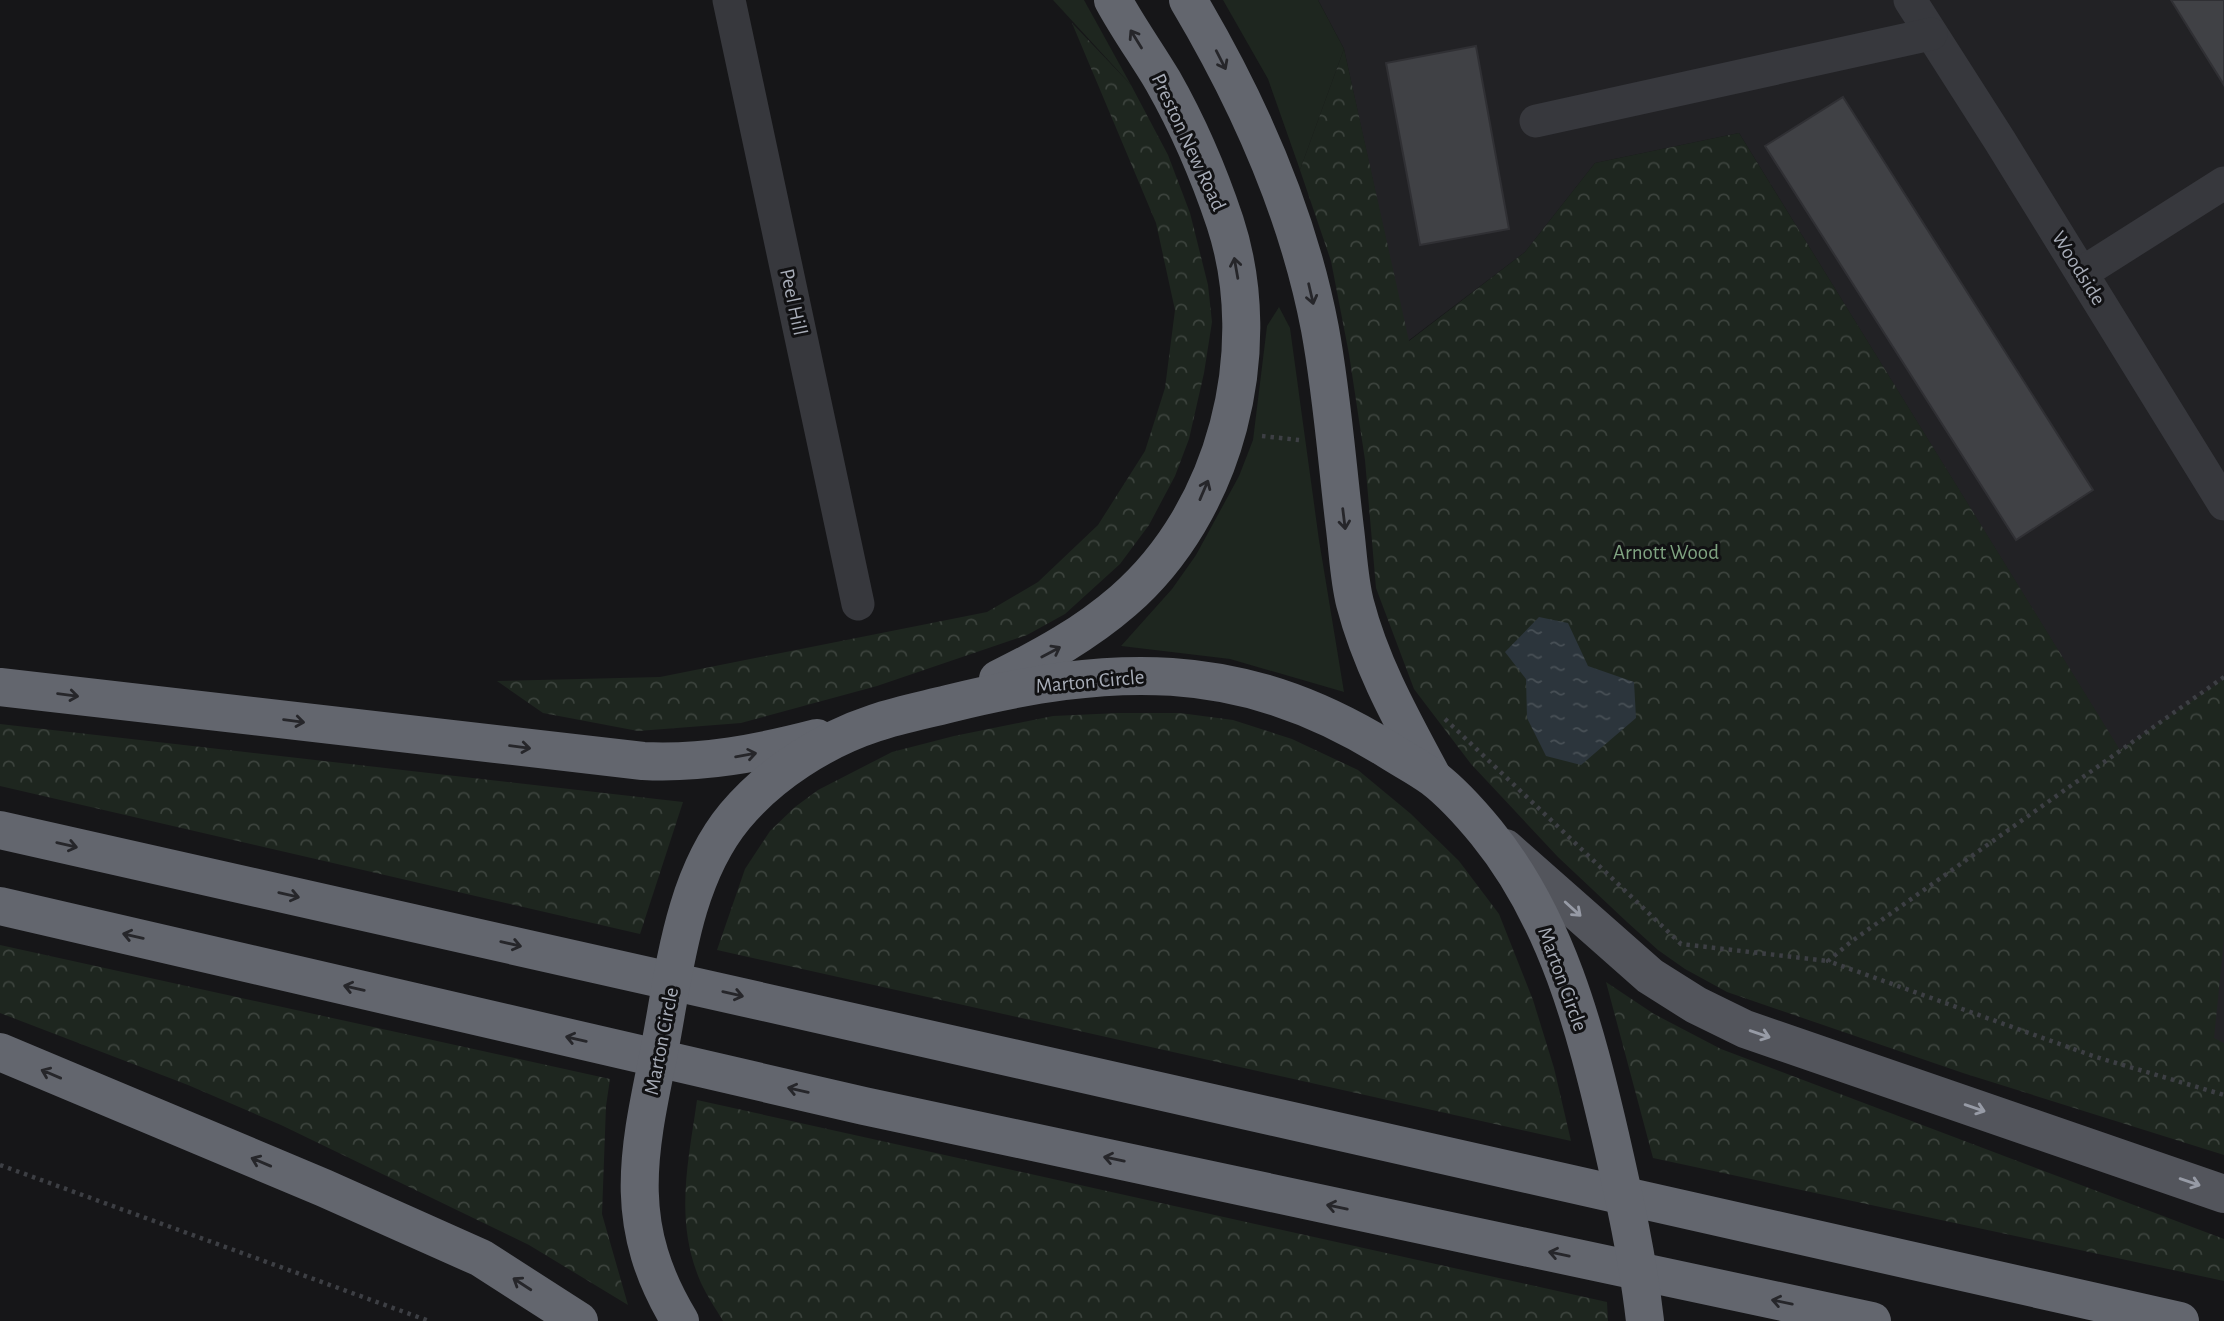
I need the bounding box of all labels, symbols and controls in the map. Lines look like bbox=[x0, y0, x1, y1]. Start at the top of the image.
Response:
one-way arrow bbox=[1129, 29, 1143, 49]
one-way arrow bbox=[1214, 49, 1228, 70]
street label: Preston New Road bbox=[1148, 70, 1230, 214]
street label: Woodside bbox=[2048, 228, 2109, 309]
one-way arrow bbox=[1229, 257, 1242, 280]
street label: Peel Hill bbox=[776, 267, 811, 337]
one-way arrow bbox=[1305, 282, 1318, 305]
one-way arrow bbox=[1198, 480, 1211, 501]
one-way arrow bbox=[1337, 507, 1350, 530]
park label: Arnott Wood bbox=[1613, 542, 1719, 563]
one-way arrow bbox=[1040, 645, 1061, 659]
street label: Marton Circle bbox=[1035, 666, 1145, 697]
one-way arrow bbox=[56, 689, 79, 702]
one-way arrow bbox=[282, 715, 305, 728]
one-way arrow bbox=[508, 741, 531, 754]
one-way arrow bbox=[734, 748, 757, 761]
one-way arrow bbox=[55, 839, 78, 853]
one-way arrow bbox=[277, 889, 300, 902]
one-way arrow bbox=[1564, 901, 1582, 917]
street label: Marton Circle bbox=[1534, 924, 1591, 1034]
one-way arrow bbox=[122, 929, 145, 943]
one-way arrow bbox=[499, 938, 522, 952]
one-way arrow bbox=[343, 980, 366, 994]
street label: Marton Circle bbox=[641, 986, 682, 1097]
one-way arrow bbox=[721, 988, 744, 1001]
one-way arrow bbox=[1749, 1029, 1771, 1041]
one-way arrow bbox=[565, 1032, 588, 1045]
one-way arrow bbox=[41, 1066, 63, 1079]
one-way arrow bbox=[787, 1083, 810, 1097]
one-way arrow bbox=[1964, 1103, 1986, 1115]
one-way arrow bbox=[1103, 1152, 1126, 1166]
one-way arrow bbox=[251, 1154, 273, 1167]
one-way arrow bbox=[2179, 1177, 2201, 1190]
one-way arrow bbox=[1326, 1199, 1349, 1213]
one-way arrow bbox=[1548, 1247, 1571, 1261]
one-way arrow bbox=[512, 1277, 532, 1291]
one-way arrow bbox=[1771, 1294, 1794, 1308]

